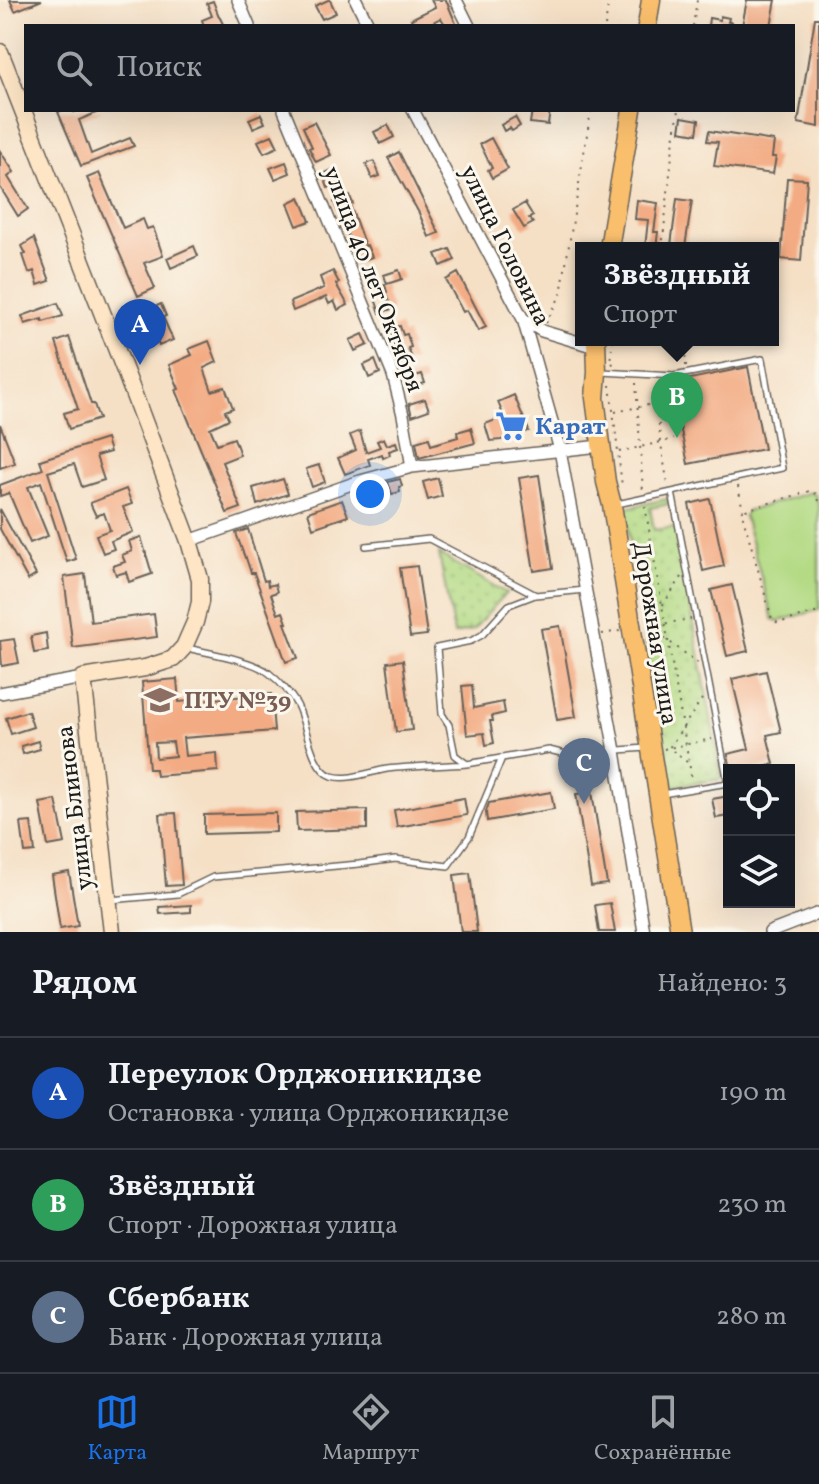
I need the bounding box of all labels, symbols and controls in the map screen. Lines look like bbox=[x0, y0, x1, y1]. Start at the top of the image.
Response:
search box bbox=[24, 24, 795, 112]
icon: search bbox=[52, 46, 96, 90]
text: Поиск bbox=[116, 47, 202, 89]
street label: улица Головина bbox=[450, 160, 558, 332]
street label: улица 40 лет Октября bbox=[313, 162, 431, 398]
popup bbox=[575, 242, 779, 346]
text: Звёздный bbox=[603, 255, 751, 297]
text: Спорт bbox=[603, 297, 677, 333]
pin: A bbox=[114, 299, 166, 365]
pin: B bbox=[651, 372, 703, 438]
supermarket icon: Карат bbox=[494, 409, 528, 443]
place label: Карат bbox=[535, 411, 606, 445]
your location bbox=[350, 474, 390, 514]
street label: Дорожная улица bbox=[623, 539, 685, 727]
school or university icon: ПТУ №39 bbox=[143, 683, 177, 717]
place label: ПТУ №39 bbox=[184, 685, 291, 719]
street label: улица Блинова bbox=[49, 723, 103, 892]
pin: C bbox=[558, 738, 610, 804]
map controls bbox=[723, 764, 795, 908]
button: locate bbox=[723, 764, 795, 836]
button: layers bbox=[723, 836, 795, 908]
text: Рядом bbox=[32, 961, 137, 1008]
text: Найдено: 3 bbox=[657, 966, 787, 1002]
text: Переулок Орджоникидзе bbox=[108, 1054, 482, 1096]
text: A bbox=[49, 1075, 67, 1111]
text: 190 m bbox=[719, 1075, 787, 1111]
text: Остановка · улица Орджоникидзе bbox=[108, 1096, 509, 1132]
text: Звёздный bbox=[108, 1166, 255, 1208]
text: B bbox=[49, 1187, 67, 1223]
text: 230 m bbox=[717, 1187, 787, 1223]
text: Спорт · Дорожная улица bbox=[108, 1208, 398, 1244]
text: Сбербанк bbox=[108, 1278, 249, 1320]
text: C bbox=[50, 1299, 66, 1335]
text: 280 m bbox=[716, 1299, 787, 1335]
text: Банк · Дорожная улица bbox=[108, 1320, 383, 1356]
tab: Карта bbox=[87, 1390, 147, 1469]
tab: Маршрут bbox=[322, 1390, 419, 1469]
tab: Сохранённые bbox=[594, 1390, 731, 1469]

